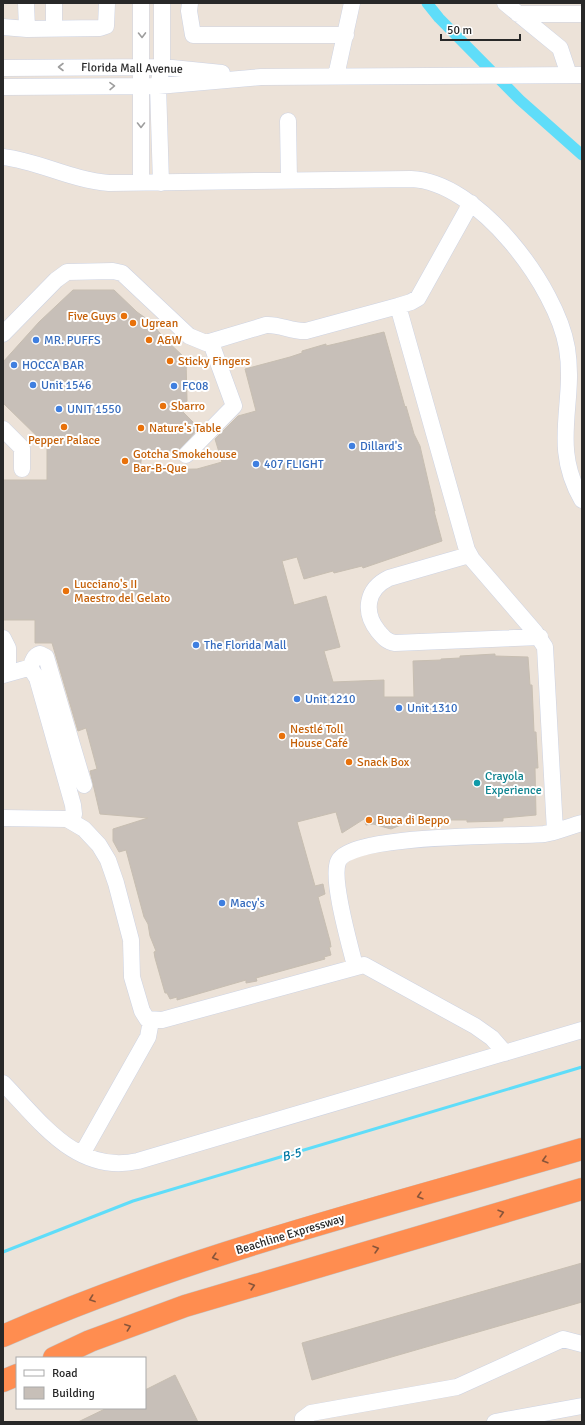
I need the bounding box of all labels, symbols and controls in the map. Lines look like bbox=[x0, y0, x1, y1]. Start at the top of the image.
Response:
scale bar bbox=[441, 16, 520, 42]
text: 50 m bbox=[447, 23, 472, 38]
one-way arrow bbox=[137, 32, 146, 38]
street label: Florida Mall Avenue bbox=[81, 60, 183, 77]
one-way arrow bbox=[58, 63, 64, 71]
one-way arrow bbox=[109, 82, 115, 90]
one-way arrow bbox=[137, 122, 145, 128]
place label: Five Guys bbox=[68, 309, 116, 324]
marker: Five Guys bbox=[119, 311, 129, 321]
place label: Ugrean bbox=[141, 316, 178, 331]
marker: Ugrean bbox=[128, 318, 138, 328]
place label: MR. PUFFS bbox=[44, 333, 101, 348]
place label: A&W bbox=[157, 333, 182, 348]
marker: MR. PUFFS bbox=[31, 335, 41, 345]
marker: A&W bbox=[144, 335, 154, 345]
place label: Sticky Fingers bbox=[178, 354, 250, 369]
marker: Sticky Fingers bbox=[165, 356, 175, 366]
place label: HOCCA BAR bbox=[22, 358, 84, 373]
marker: HOCCA BAR bbox=[9, 360, 19, 370]
place label: Unit 1546 bbox=[41, 378, 92, 393]
place label: FC08 bbox=[182, 379, 208, 394]
marker: Unit 1546 bbox=[28, 380, 38, 390]
marker: FC08 bbox=[169, 381, 179, 391]
place label: Sbarro bbox=[171, 399, 205, 414]
marker: Sbarro bbox=[158, 401, 168, 411]
place label: UNIT 1550 bbox=[67, 402, 121, 417]
marker: UNIT 1550 bbox=[54, 404, 64, 414]
place label: Nature's Table bbox=[149, 421, 221, 436]
marker: Pepper Palace bbox=[59, 422, 69, 432]
marker: Nature's Table bbox=[136, 423, 146, 433]
place label: Pepper Palace bbox=[28, 433, 100, 448]
place label: Dillard's bbox=[360, 439, 402, 454]
marker: Dillard's bbox=[347, 441, 357, 451]
place label: Gotcha Smokehouse Bar-B-Que bbox=[133, 447, 237, 476]
marker: Gotcha Smokehouse Bar-B-Que bbox=[120, 456, 130, 466]
place label: 407 FLIGHT bbox=[264, 457, 324, 472]
marker: 407 FLIGHT bbox=[251, 459, 261, 469]
place label: Lucciano's II Maestro del Gelato bbox=[74, 577, 170, 606]
marker: Lucciano's II Maestro del Gelato bbox=[61, 586, 71, 596]
place label: The Florida Mall bbox=[204, 638, 287, 653]
marker: The Florida Mall bbox=[191, 640, 201, 650]
place label: Unit 1210 bbox=[305, 692, 356, 707]
marker: Unit 1210 bbox=[292, 694, 302, 704]
place label: Unit 1310 bbox=[407, 701, 458, 716]
marker: Unit 1310 bbox=[394, 703, 404, 713]
place label: Nestlé Toll House Café bbox=[290, 722, 348, 751]
marker: Nestlé Toll House Café bbox=[277, 731, 287, 741]
place label: Snack Box bbox=[357, 755, 410, 770]
marker: Snack Box bbox=[344, 757, 354, 767]
place label: Crayola Experience bbox=[485, 769, 542, 798]
marker: Crayola Experience bbox=[472, 778, 482, 788]
place label: Buca di Beppo bbox=[377, 813, 450, 828]
marker: Buca di Beppo bbox=[364, 815, 374, 825]
place label: Macy's bbox=[230, 896, 265, 911]
marker: Macy's bbox=[217, 898, 227, 908]
water label: B-5 bbox=[280, 1144, 304, 1165]
one-way arrow bbox=[541, 1155, 548, 1164]
one-way arrow bbox=[416, 1191, 423, 1200]
one-way arrow bbox=[497, 1209, 504, 1218]
street label: Beachline Expressway bbox=[234, 1211, 347, 1258]
one-way arrow bbox=[373, 1245, 380, 1254]
one-way arrow bbox=[211, 1252, 218, 1261]
one-way arrow bbox=[248, 1282, 255, 1291]
one-way arrow bbox=[88, 1294, 95, 1302]
one-way arrow bbox=[125, 1324, 132, 1332]
legend bbox=[16, 1357, 146, 1409]
text: Road bbox=[52, 1366, 78, 1381]
text: Building bbox=[52, 1386, 95, 1401]

